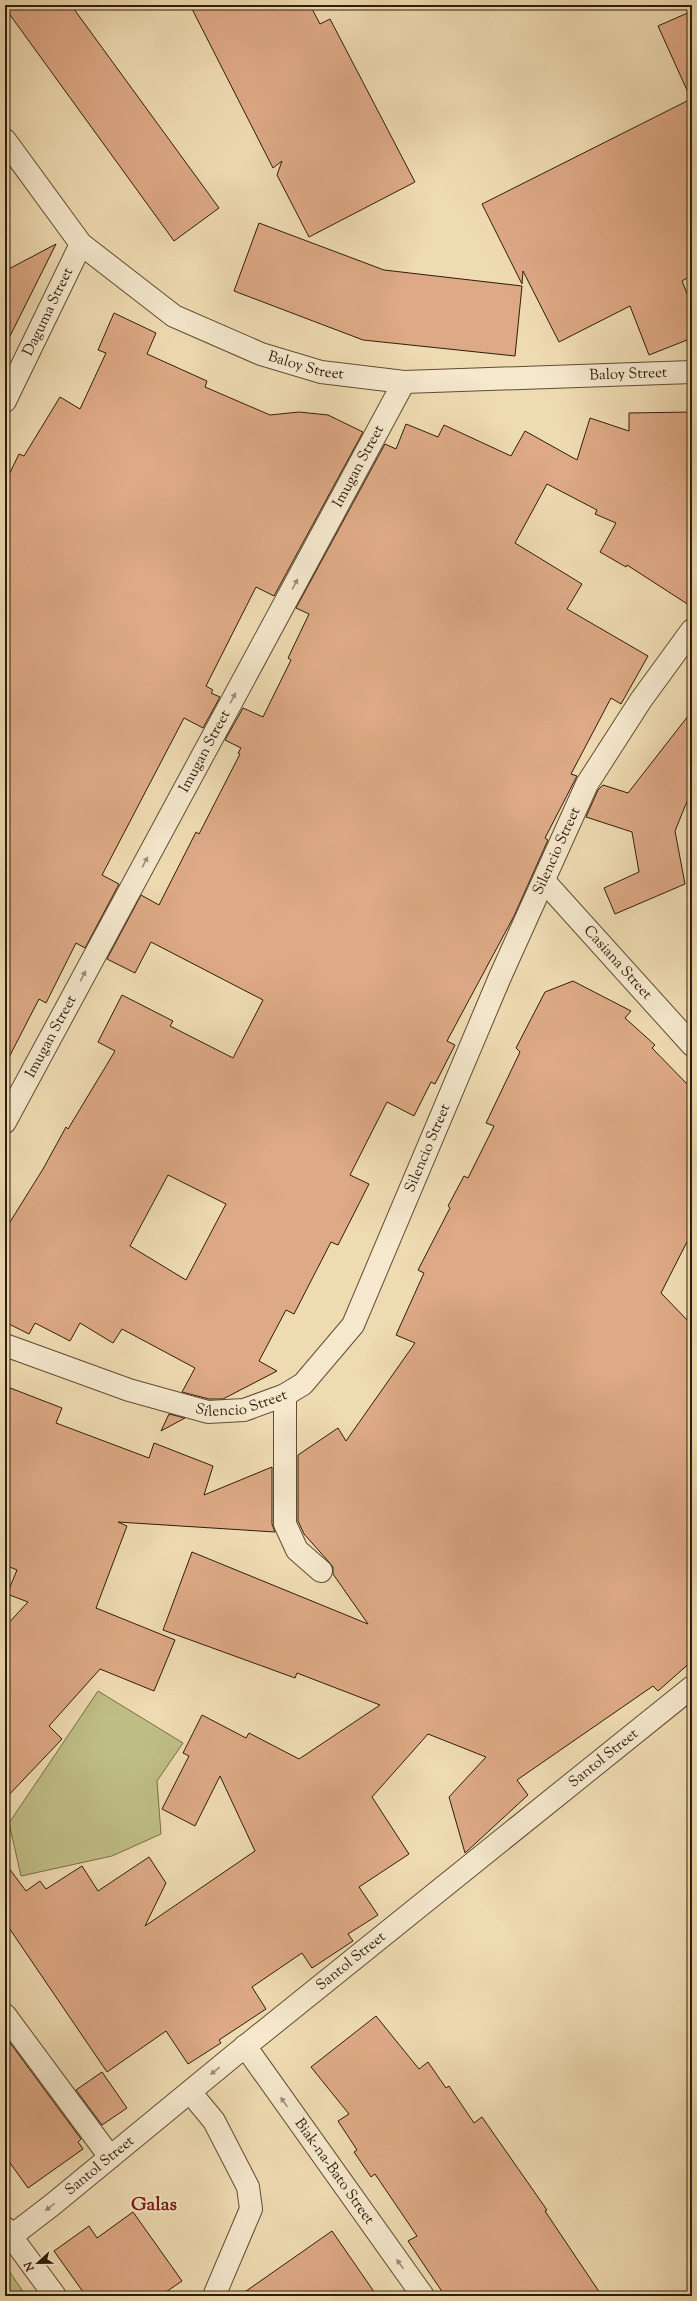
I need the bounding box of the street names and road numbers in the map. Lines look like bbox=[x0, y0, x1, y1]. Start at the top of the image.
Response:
street label: Daguma Street bbox=[18, 264, 78, 360]
street label: Baloy Street bbox=[265, 346, 345, 385]
street label: Baloy Street bbox=[589, 362, 667, 386]
street label: Imugan Street bbox=[328, 421, 389, 511]
street label: Imugan Street bbox=[174, 706, 236, 796]
street label: Silencio Street bbox=[528, 804, 586, 898]
street label: Casiana Street bbox=[579, 921, 657, 1004]
street label: Imugan Street bbox=[20, 992, 82, 1082]
street label: Silencio Street bbox=[400, 1101, 456, 1196]
street label: Silencio Street bbox=[193, 1385, 290, 1422]
street label: Santol Street bbox=[564, 1724, 643, 1793]
street label: Santol Street bbox=[312, 1927, 390, 1996]
street label: Biak-na-Bato Street bbox=[289, 2114, 379, 2229]
street label: Santol Street bbox=[61, 2131, 139, 2201]

